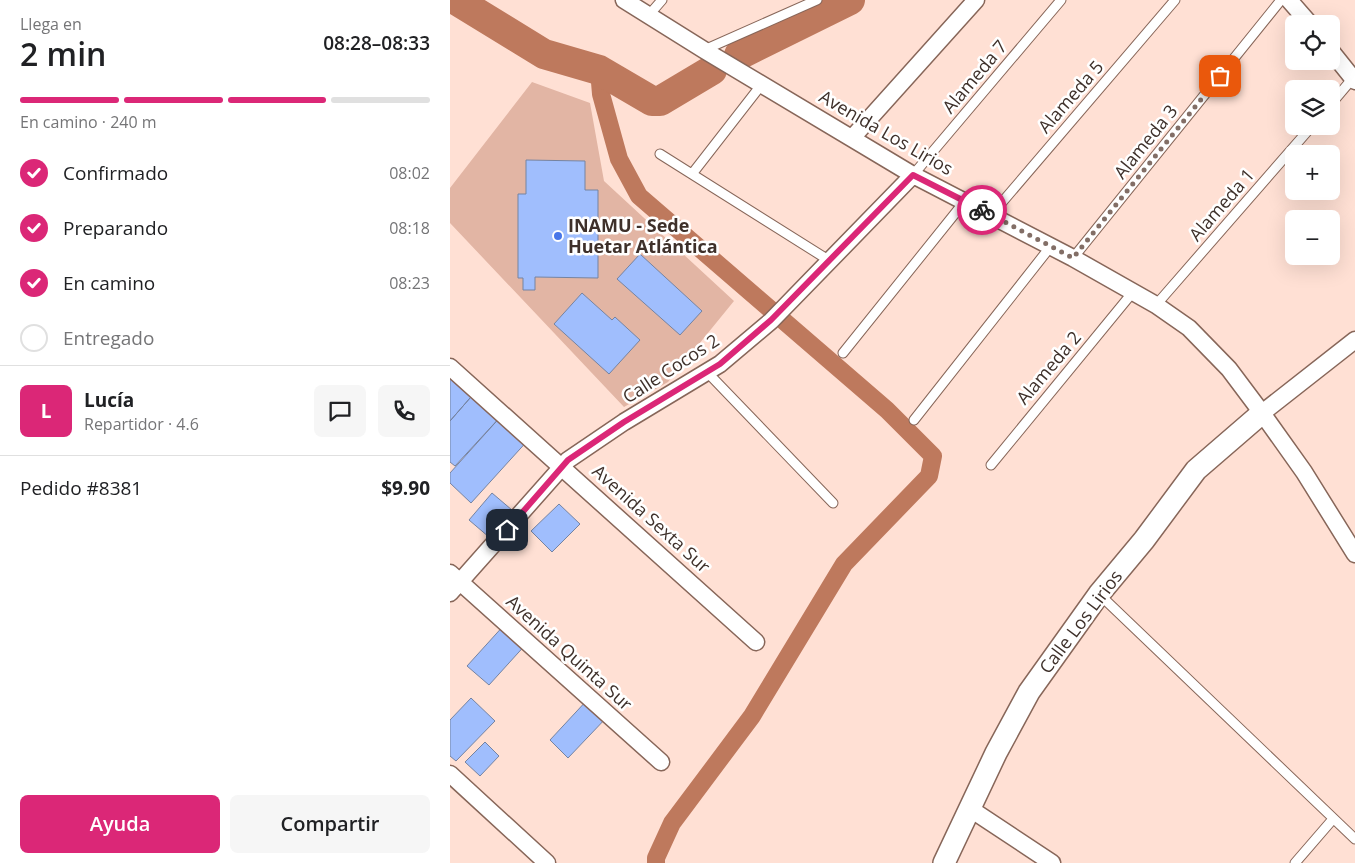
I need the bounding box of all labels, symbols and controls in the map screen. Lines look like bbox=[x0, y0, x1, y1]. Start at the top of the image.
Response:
text: Llega en bbox=[20, 13, 82, 35]
map controls bbox=[1285, 15, 1340, 265]
button: locate bbox=[1285, 15, 1340, 70]
text: 08:28–08:33 bbox=[323, 30, 430, 56]
text: 2 min bbox=[20, 32, 106, 75]
street label: Alameda 7 bbox=[937, 35, 1012, 118]
street label: Alameda 5 bbox=[1032, 55, 1108, 138]
pin bbox=[1199, 55, 1241, 97]
icon: bag bbox=[1206, 62, 1234, 90]
button: layers bbox=[1285, 80, 1340, 135]
street label: Avenida Los Lirios bbox=[815, 84, 958, 180]
street label: Alameda 3 bbox=[1108, 99, 1182, 183]
text: En camino · 240 m bbox=[20, 111, 157, 133]
button: + bbox=[1285, 145, 1340, 200]
icon: check bbox=[20, 159, 48, 187]
text: Confirmado bbox=[63, 160, 168, 186]
text: 08:02 bbox=[389, 162, 430, 184]
street label: Alameda 1 bbox=[1183, 163, 1259, 246]
courier bbox=[957, 185, 1007, 235]
icon: bike bbox=[968, 196, 996, 224]
button: − bbox=[1285, 210, 1340, 265]
place label: INAMU - Sede Huetar Atlántica bbox=[568, 213, 718, 258]
icon: check bbox=[20, 214, 48, 242]
text: Preparando bbox=[63, 215, 168, 241]
text: 08:18 bbox=[389, 217, 430, 239]
marker: INAMU - Sede Huetar Atlántica bbox=[552, 230, 564, 242]
icon: check bbox=[20, 269, 48, 297]
text: En camino bbox=[63, 270, 155, 296]
text: 08:23 bbox=[389, 272, 430, 294]
text: Entregado bbox=[63, 325, 154, 351]
street label: Alameda 2 bbox=[1011, 326, 1086, 409]
street label: Calle Cocos 2 bbox=[618, 328, 723, 408]
button: chat bbox=[314, 385, 366, 437]
button: phone bbox=[378, 385, 430, 437]
text: Lucía bbox=[84, 387, 134, 413]
text: L bbox=[41, 398, 51, 424]
text: Repartidor · 4.6 bbox=[84, 413, 199, 435]
street label: Avenida Sexta Sur bbox=[588, 459, 716, 578]
text: Pedido #8381 bbox=[20, 475, 142, 501]
text: $9.90 bbox=[381, 475, 430, 501]
pin bbox=[486, 509, 528, 551]
icon: home bbox=[493, 516, 521, 544]
street label: Calle Los Lirios bbox=[1033, 565, 1127, 678]
street label: Avenida Quinta Sur bbox=[502, 589, 638, 716]
button: Ayuda bbox=[20, 795, 220, 853]
button: Compartir bbox=[230, 795, 430, 853]

